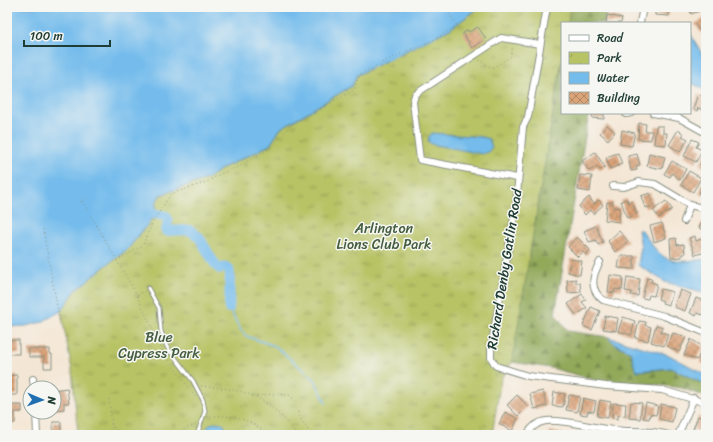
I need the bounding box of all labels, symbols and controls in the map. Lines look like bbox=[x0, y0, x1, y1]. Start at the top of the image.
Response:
scale bar bbox=[24, 22, 110, 48]
legend bbox=[561, 22, 691, 114]
text: 100 m bbox=[30, 25, 63, 47]
text: Road bbox=[597, 27, 624, 49]
text: Park bbox=[597, 47, 622, 69]
text: Water bbox=[597, 67, 630, 89]
text: Building bbox=[597, 87, 640, 109]
street label: Richard Denby Gatlin Road bbox=[479, 185, 530, 351]
park label: Arlington Lions Club Park bbox=[337, 216, 431, 257]
park label: Blue Cypress Park bbox=[118, 325, 200, 366]
north arrow bbox=[22, 380, 62, 420]
text: N bbox=[42, 395, 61, 405]

